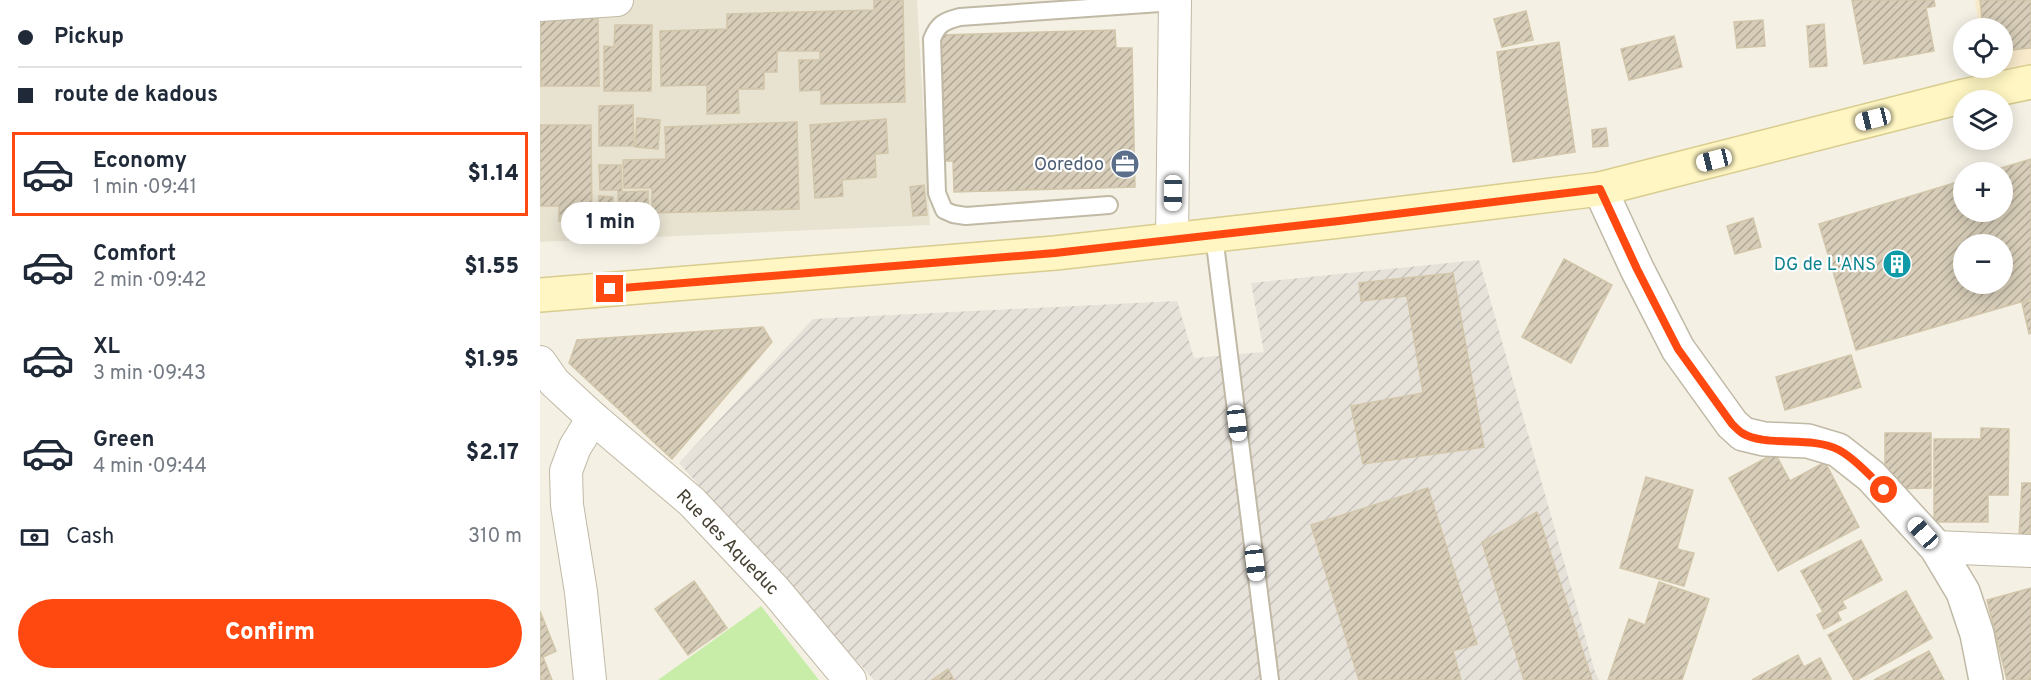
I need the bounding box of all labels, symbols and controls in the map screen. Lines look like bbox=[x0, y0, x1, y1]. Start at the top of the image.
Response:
map controls bbox=[1953, 18, 2013, 294]
button: locate bbox=[1953, 18, 2013, 78]
text: Pickup bbox=[54, 24, 124, 51]
text: route de kadous bbox=[54, 82, 218, 109]
button: layers bbox=[1953, 90, 2013, 150]
car bbox=[1853, 106, 1893, 132]
icon: car bbox=[21, 147, 75, 201]
car bbox=[1694, 147, 1734, 173]
text: Economy bbox=[93, 148, 187, 175]
office icon: Ooredoo bbox=[1109, 148, 1141, 180]
place label: Ooredoo bbox=[1034, 154, 1104, 177]
text: $1.14 bbox=[467, 161, 519, 188]
button: + bbox=[1953, 162, 2013, 222]
text: 1 min · 09:41 bbox=[93, 175, 197, 201]
car bbox=[1164, 175, 1182, 211]
callout: 1 min bbox=[560, 202, 659, 244]
text: 1 min bbox=[586, 210, 635, 236]
button: − bbox=[1953, 234, 2013, 294]
icon: car bbox=[21, 240, 75, 294]
text: Comfort bbox=[93, 241, 176, 268]
building icon: DG de L'ANS bbox=[1881, 248, 1913, 280]
text: $1.55 bbox=[464, 254, 519, 281]
place label: DG de L'ANS bbox=[1774, 254, 1876, 277]
text: 2 min · 09:42 bbox=[93, 268, 207, 294]
route end bbox=[596, 275, 623, 302]
icon: car bbox=[21, 333, 75, 387]
text: XL bbox=[93, 334, 120, 361]
text: $1.95 bbox=[464, 347, 519, 374]
text: 3 min · 09:43 bbox=[93, 361, 206, 387]
car bbox=[1226, 404, 1248, 442]
icon: car bbox=[21, 426, 75, 480]
text: Green bbox=[93, 427, 155, 454]
text: $2.17 bbox=[466, 440, 519, 467]
text: 4 min · 09:44 bbox=[93, 454, 207, 480]
route start bbox=[1870, 476, 1897, 503]
street label: Rue des Aqueduc bbox=[671, 485, 783, 601]
car bbox=[1904, 514, 1942, 552]
icon: cash bbox=[18, 521, 51, 554]
text: Cash bbox=[66, 524, 115, 551]
text: 310 m bbox=[468, 524, 522, 550]
car bbox=[1244, 544, 1266, 582]
button: Confirm bbox=[18, 599, 522, 668]

